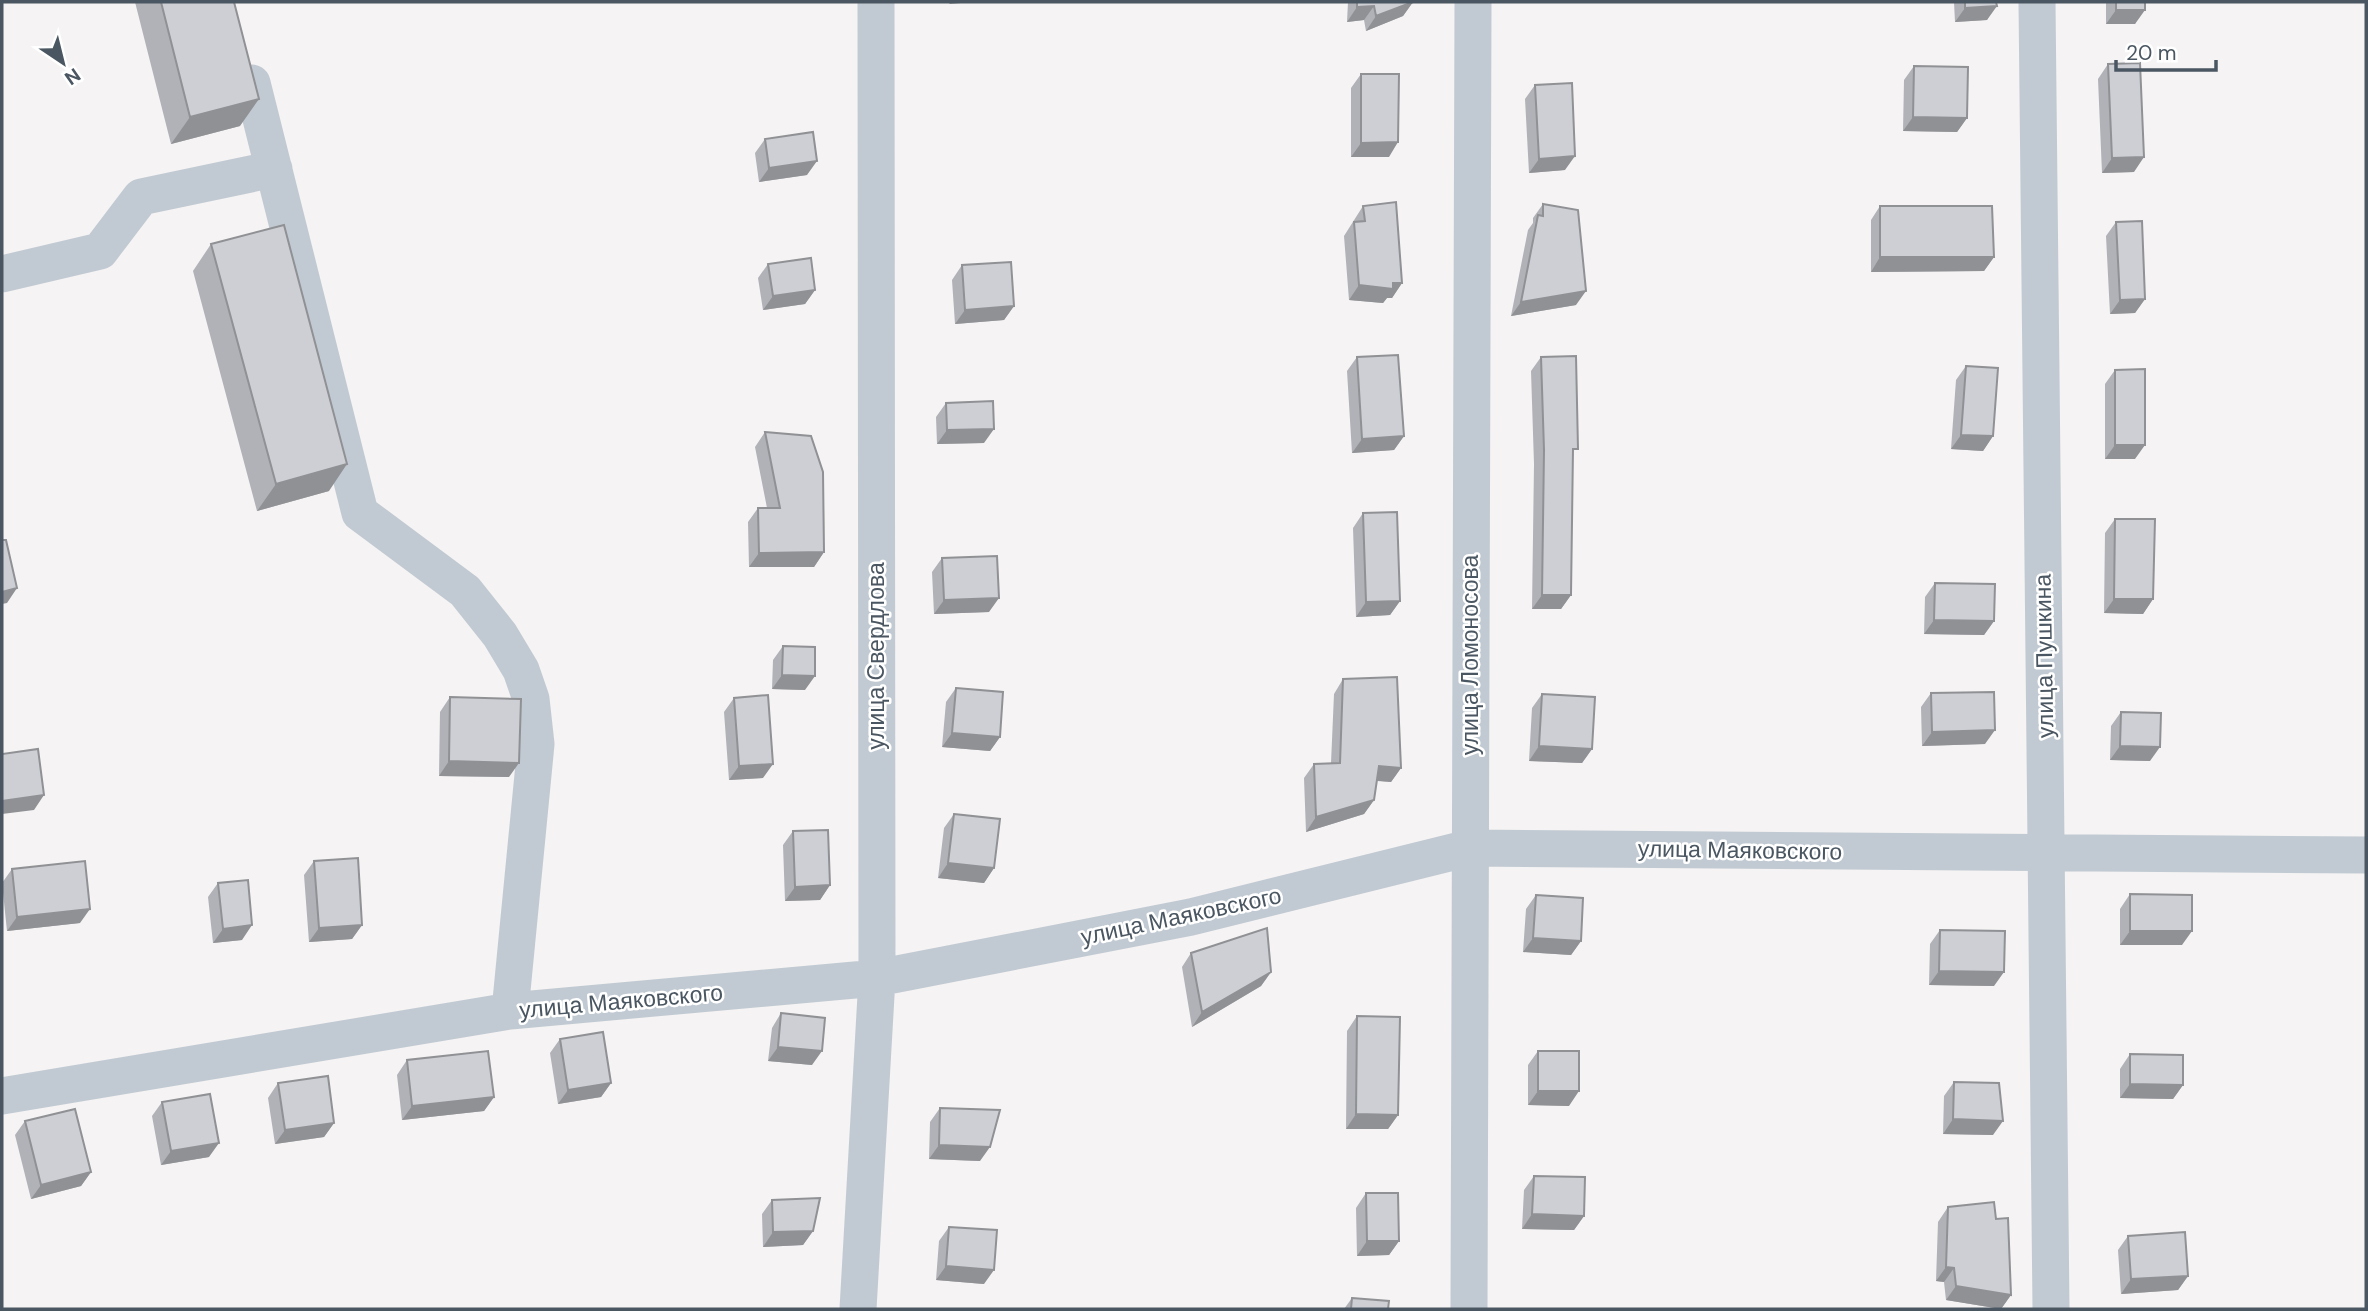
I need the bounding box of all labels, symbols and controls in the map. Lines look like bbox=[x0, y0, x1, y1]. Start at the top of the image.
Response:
north arrow bbox=[28, 28, 98, 98]
scale bar bbox=[2116, 28, 2216, 72]
text: 20 m bbox=[2126, 39, 2177, 67]
text: N bbox=[60, 62, 85, 91]
street label: улица Ломоносова bbox=[1455, 554, 1485, 755]
street label: улица Свердлова bbox=[861, 562, 891, 750]
street label: улица Пушкина bbox=[2028, 573, 2060, 738]
street label: улица Маяковского bbox=[1638, 833, 1842, 867]
street label: улица Маяковского bbox=[1078, 880, 1284, 952]
street label: улица Маяковского bbox=[518, 977, 724, 1025]

